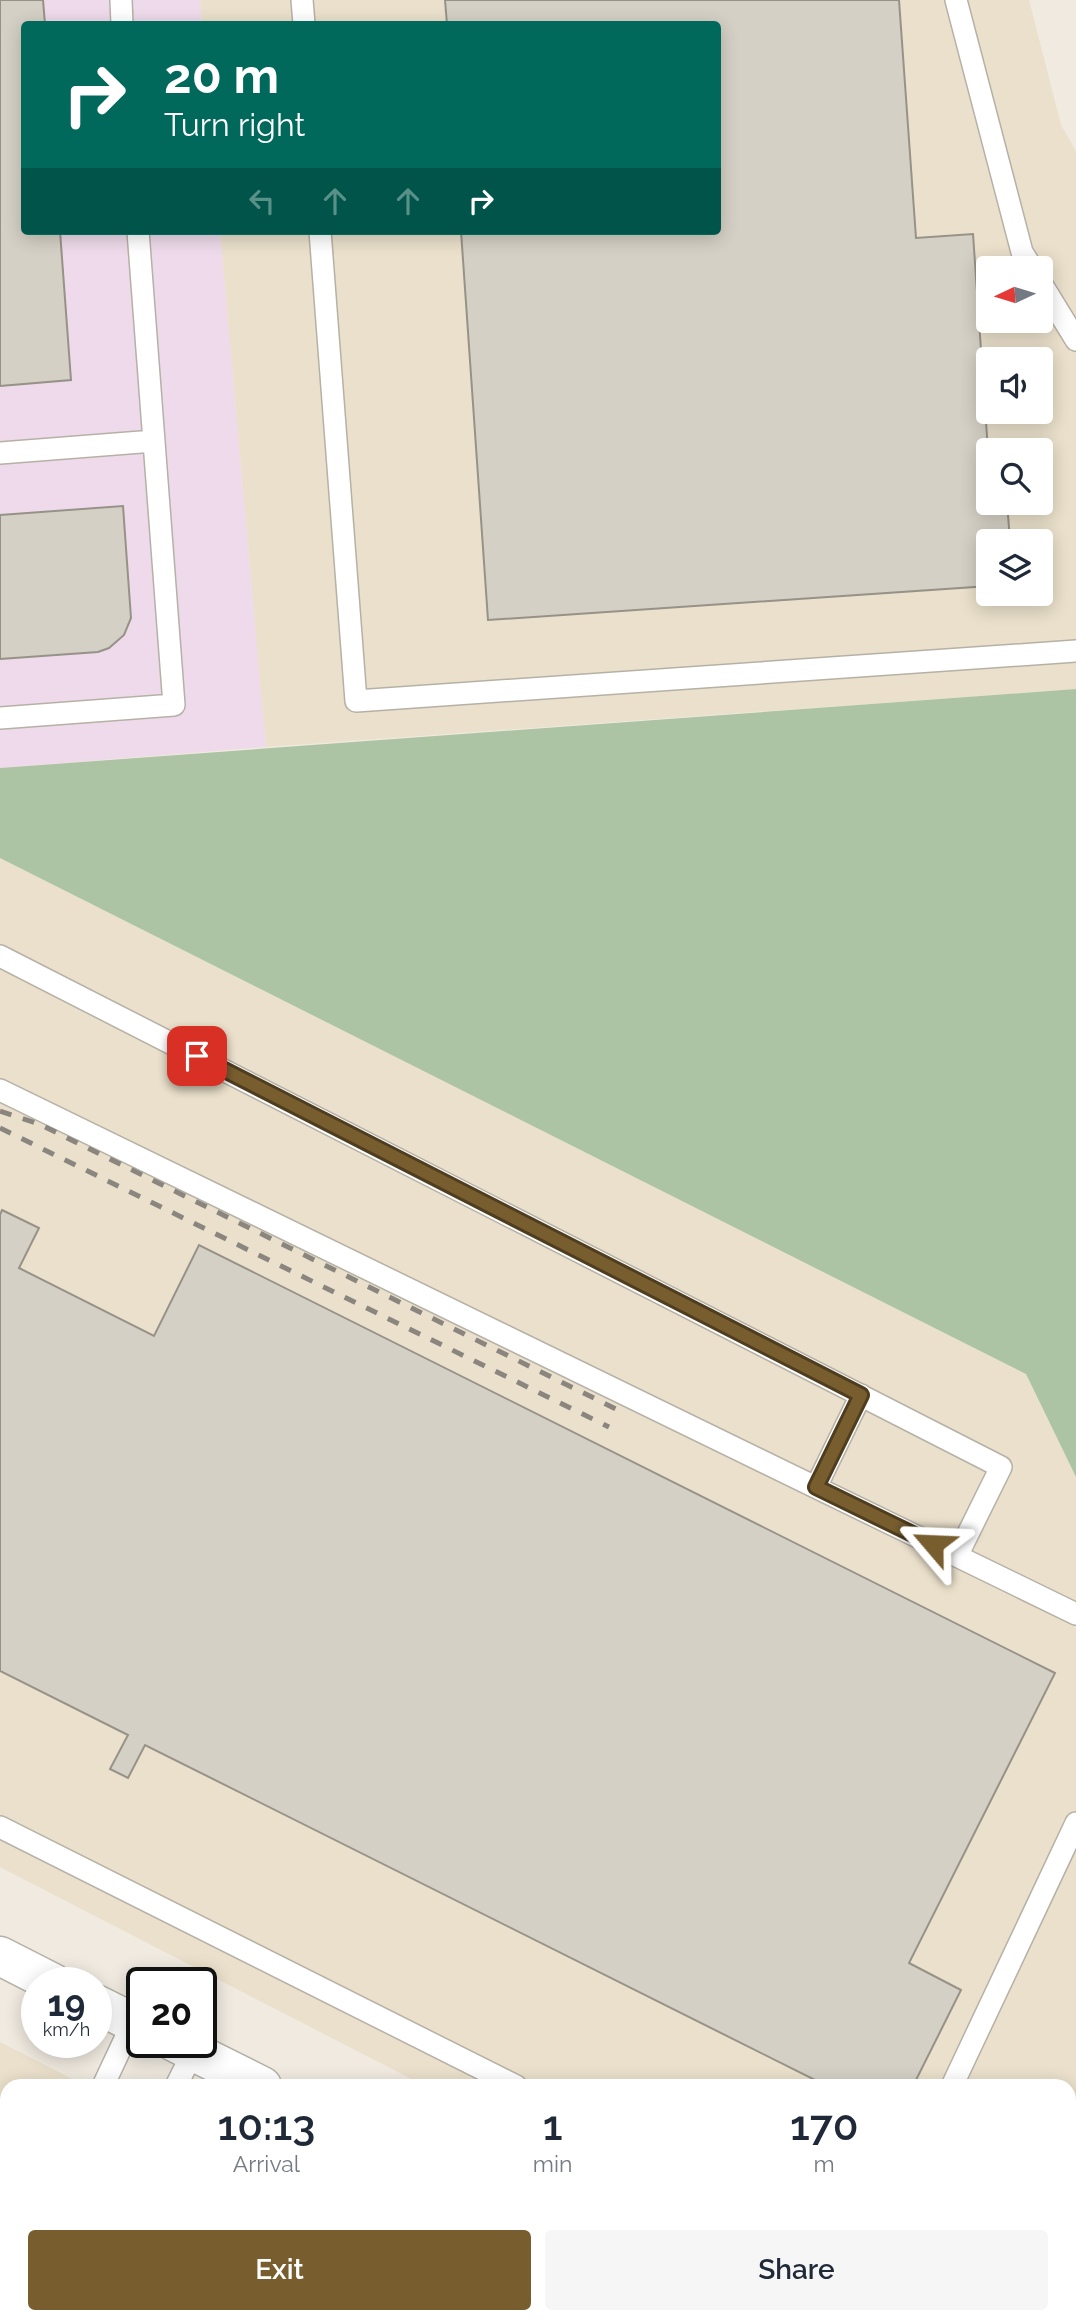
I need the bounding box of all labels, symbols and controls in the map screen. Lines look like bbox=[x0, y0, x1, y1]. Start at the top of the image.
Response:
text: 20 m bbox=[164, 47, 279, 104]
icon: right bbox=[49, 49, 140, 140]
text: Turn right bbox=[164, 106, 305, 143]
icon: left bbox=[243, 182, 281, 220]
icon: ahead bbox=[316, 182, 354, 220]
icon: ahead bbox=[389, 182, 427, 220]
icon: right bbox=[462, 182, 500, 220]
north arrow bbox=[976, 256, 1054, 332]
map controls bbox=[976, 256, 1053, 606]
button: sound bbox=[976, 347, 1053, 424]
button: search bbox=[976, 438, 1053, 515]
button: layers bbox=[976, 529, 1053, 606]
pin bbox=[167, 1026, 227, 1086]
icon: arrive bbox=[178, 1037, 216, 1075]
position arrow bbox=[896, 1507, 970, 1581]
speed limit sign: 20 bbox=[126, 1967, 217, 2058]
text: 19 bbox=[48, 1983, 85, 2024]
text: km/h bbox=[43, 2019, 90, 2040]
text: 10:13 bbox=[218, 2101, 315, 2150]
text: 1 bbox=[543, 2101, 562, 2150]
text: 170 bbox=[790, 2101, 858, 2150]
text: Arrival bbox=[233, 2150, 300, 2177]
text: min bbox=[533, 2150, 572, 2177]
text: m bbox=[814, 2150, 835, 2177]
button: Exit bbox=[28, 2230, 531, 2310]
button: Share bbox=[545, 2230, 1048, 2310]

